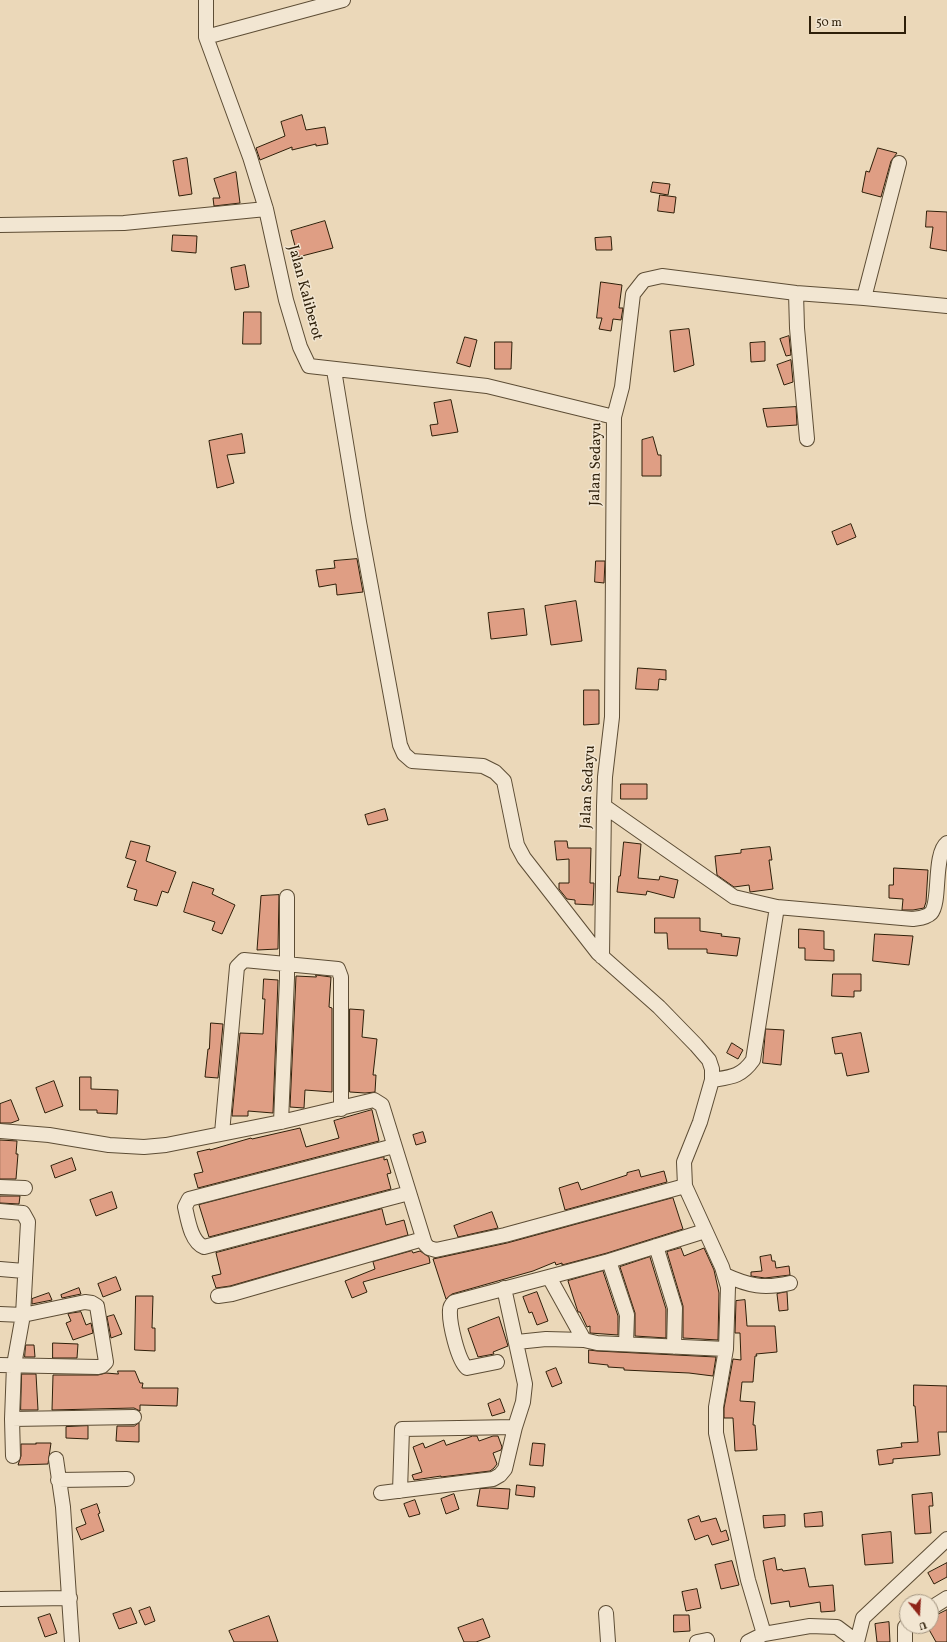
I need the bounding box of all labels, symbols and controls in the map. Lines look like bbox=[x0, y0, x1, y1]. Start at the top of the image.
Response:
scale bar bbox=[811, 8, 908, 34]
text: 50 m bbox=[816, 15, 842, 31]
street label: Jalan Kaliberot bbox=[283, 243, 325, 343]
street label: Jalan Sedayu bbox=[587, 422, 607, 506]
street label: Jalan Sedayu bbox=[578, 745, 600, 829]
north arrow bbox=[899, 1594, 939, 1634]
text: U bbox=[917, 1617, 928, 1633]

